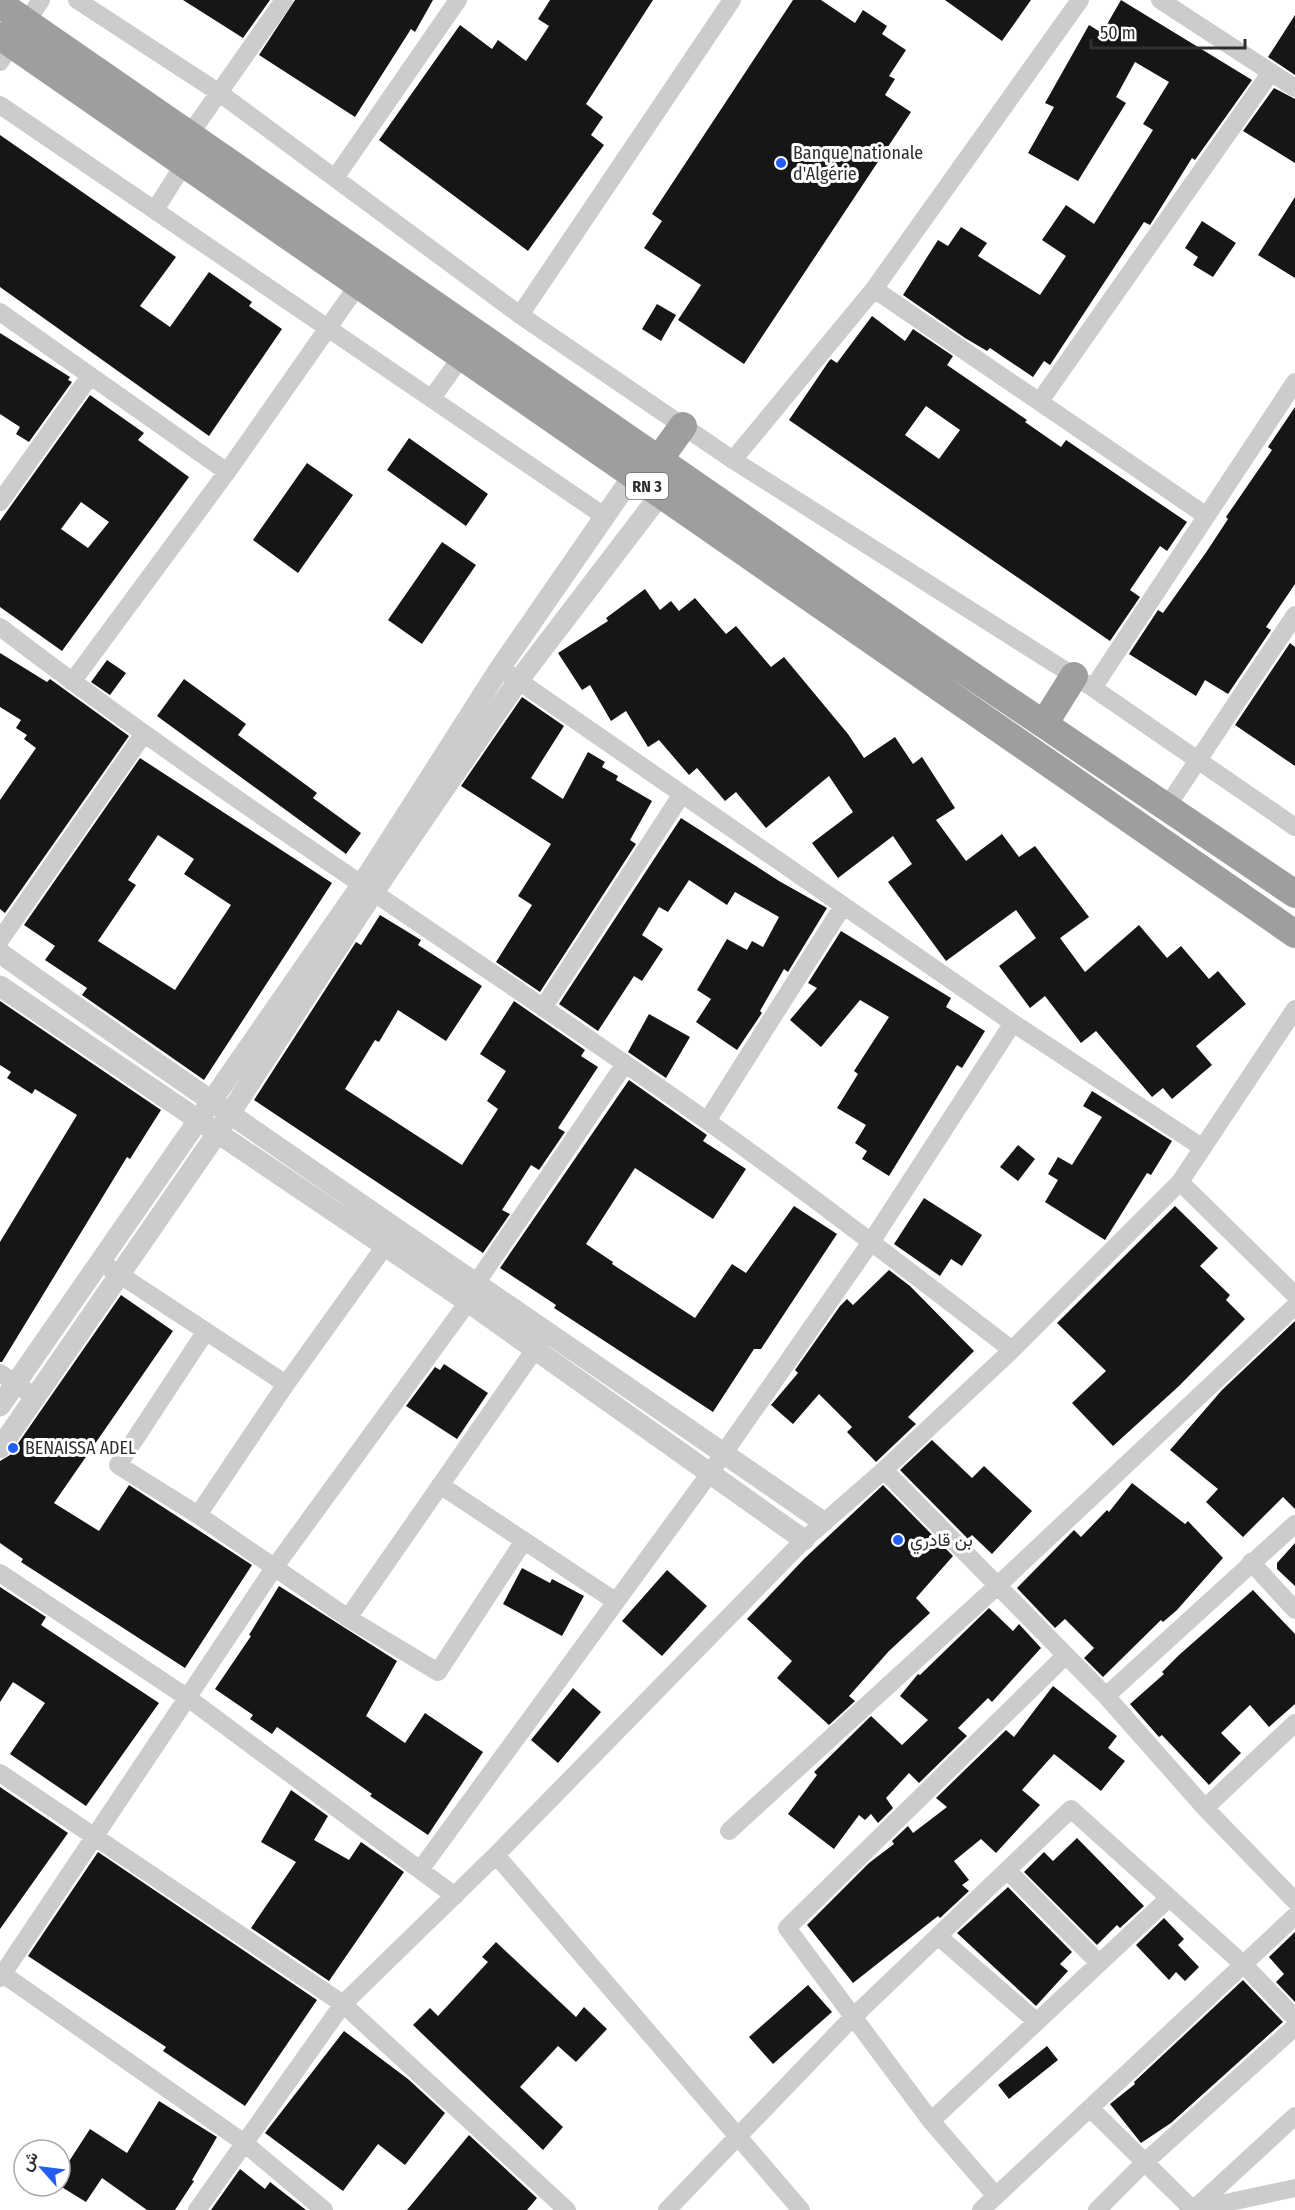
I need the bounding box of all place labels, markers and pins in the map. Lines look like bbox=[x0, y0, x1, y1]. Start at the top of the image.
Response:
place label: Banque nationale d'Algérie bbox=[793, 142, 923, 185]
marker: Banque nationale d'Algérie bbox=[774, 156, 788, 170]
place label: BENAISSA ADEL bbox=[25, 1437, 136, 1459]
marker: BENAISSA ADEL bbox=[6, 1441, 20, 1455]
place label: بن قادري bbox=[910, 1529, 973, 1555]
marker: بن قادري bbox=[891, 1533, 905, 1547]

